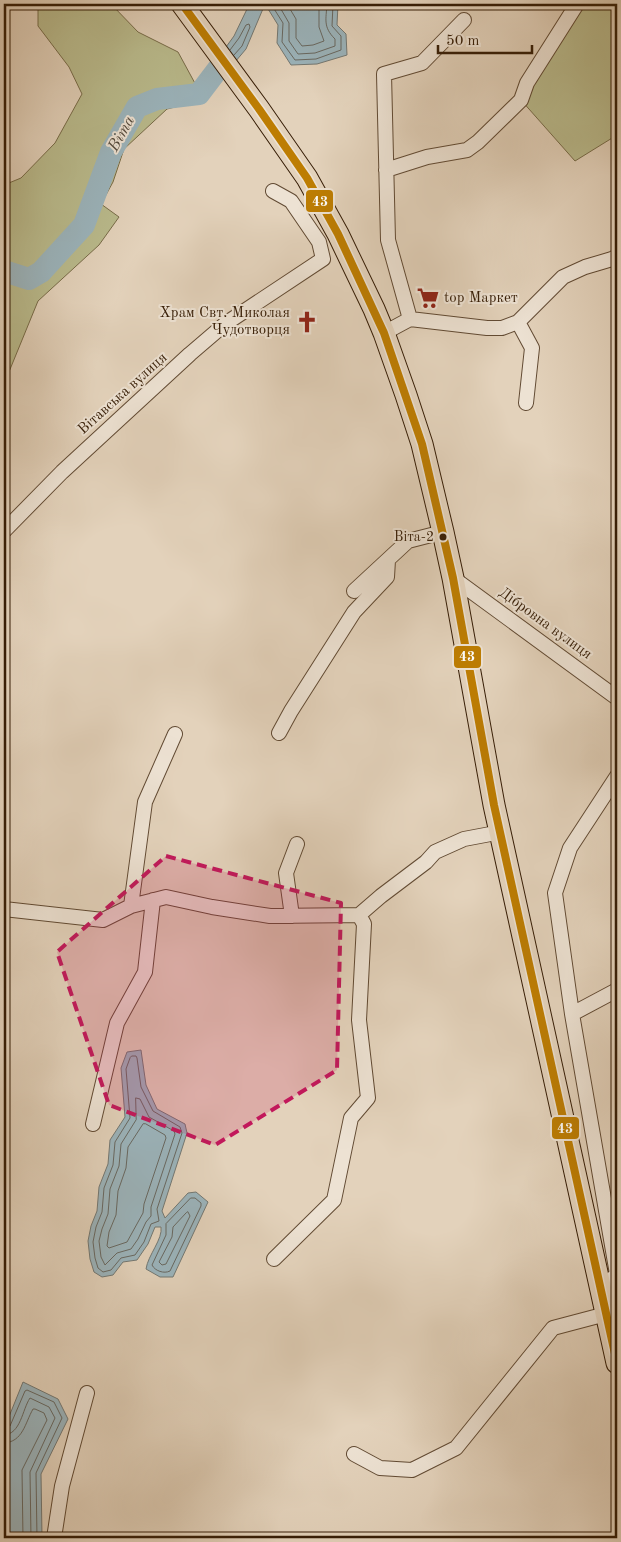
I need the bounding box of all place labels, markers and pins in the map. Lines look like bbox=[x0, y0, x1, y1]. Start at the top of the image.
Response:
supermarket icon: top Маркет bbox=[415, 285, 441, 311]
place label: top Маркет bbox=[444, 291, 518, 306]
place label: Храм Свт. Миколая Чудотворця bbox=[160, 306, 290, 338]
church icon: Храм Свт. Миколая Чудотворця bbox=[294, 309, 320, 335]
place label: Віта-2 bbox=[394, 530, 434, 544]
marker: Віта-2 bbox=[438, 532, 448, 542]

